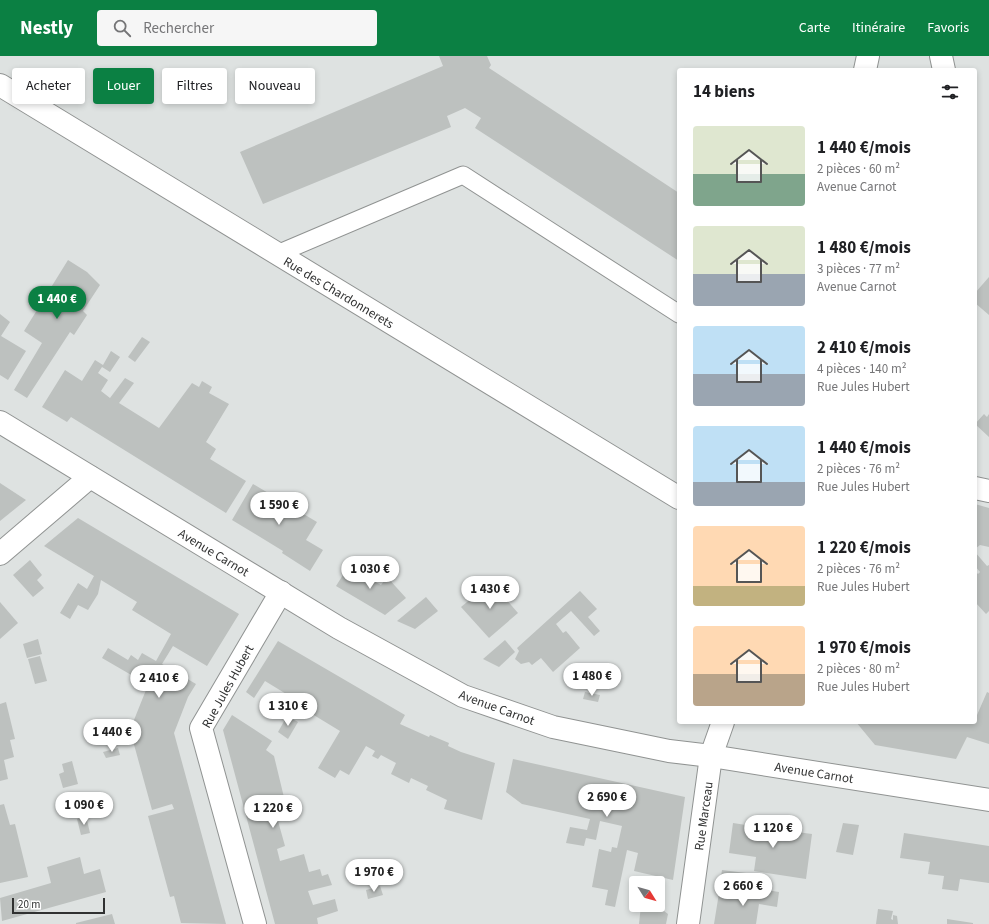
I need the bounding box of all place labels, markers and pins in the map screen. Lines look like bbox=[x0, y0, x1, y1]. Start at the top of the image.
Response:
pin: 1 440 € bbox=[20, 286, 94, 320]
pin: 1 590 € bbox=[242, 492, 316, 526]
pin: 1 030 € bbox=[333, 556, 407, 590]
pin: 1 430 € bbox=[453, 576, 527, 610]
pin: 1 480 € bbox=[555, 663, 629, 697]
pin: 2 410 € bbox=[122, 665, 196, 699]
pin: 1 310 € bbox=[251, 693, 325, 727]
pin: 1 440 € bbox=[75, 719, 149, 753]
pin: 2 690 € bbox=[570, 784, 644, 818]
pin: 1 090 € bbox=[47, 792, 121, 826]
pin: 1 220 € bbox=[236, 795, 310, 829]
pin: 1 120 € bbox=[736, 815, 810, 849]
pin: 1 970 € bbox=[337, 859, 411, 893]
pin: 2 660 € bbox=[706, 873, 780, 907]

